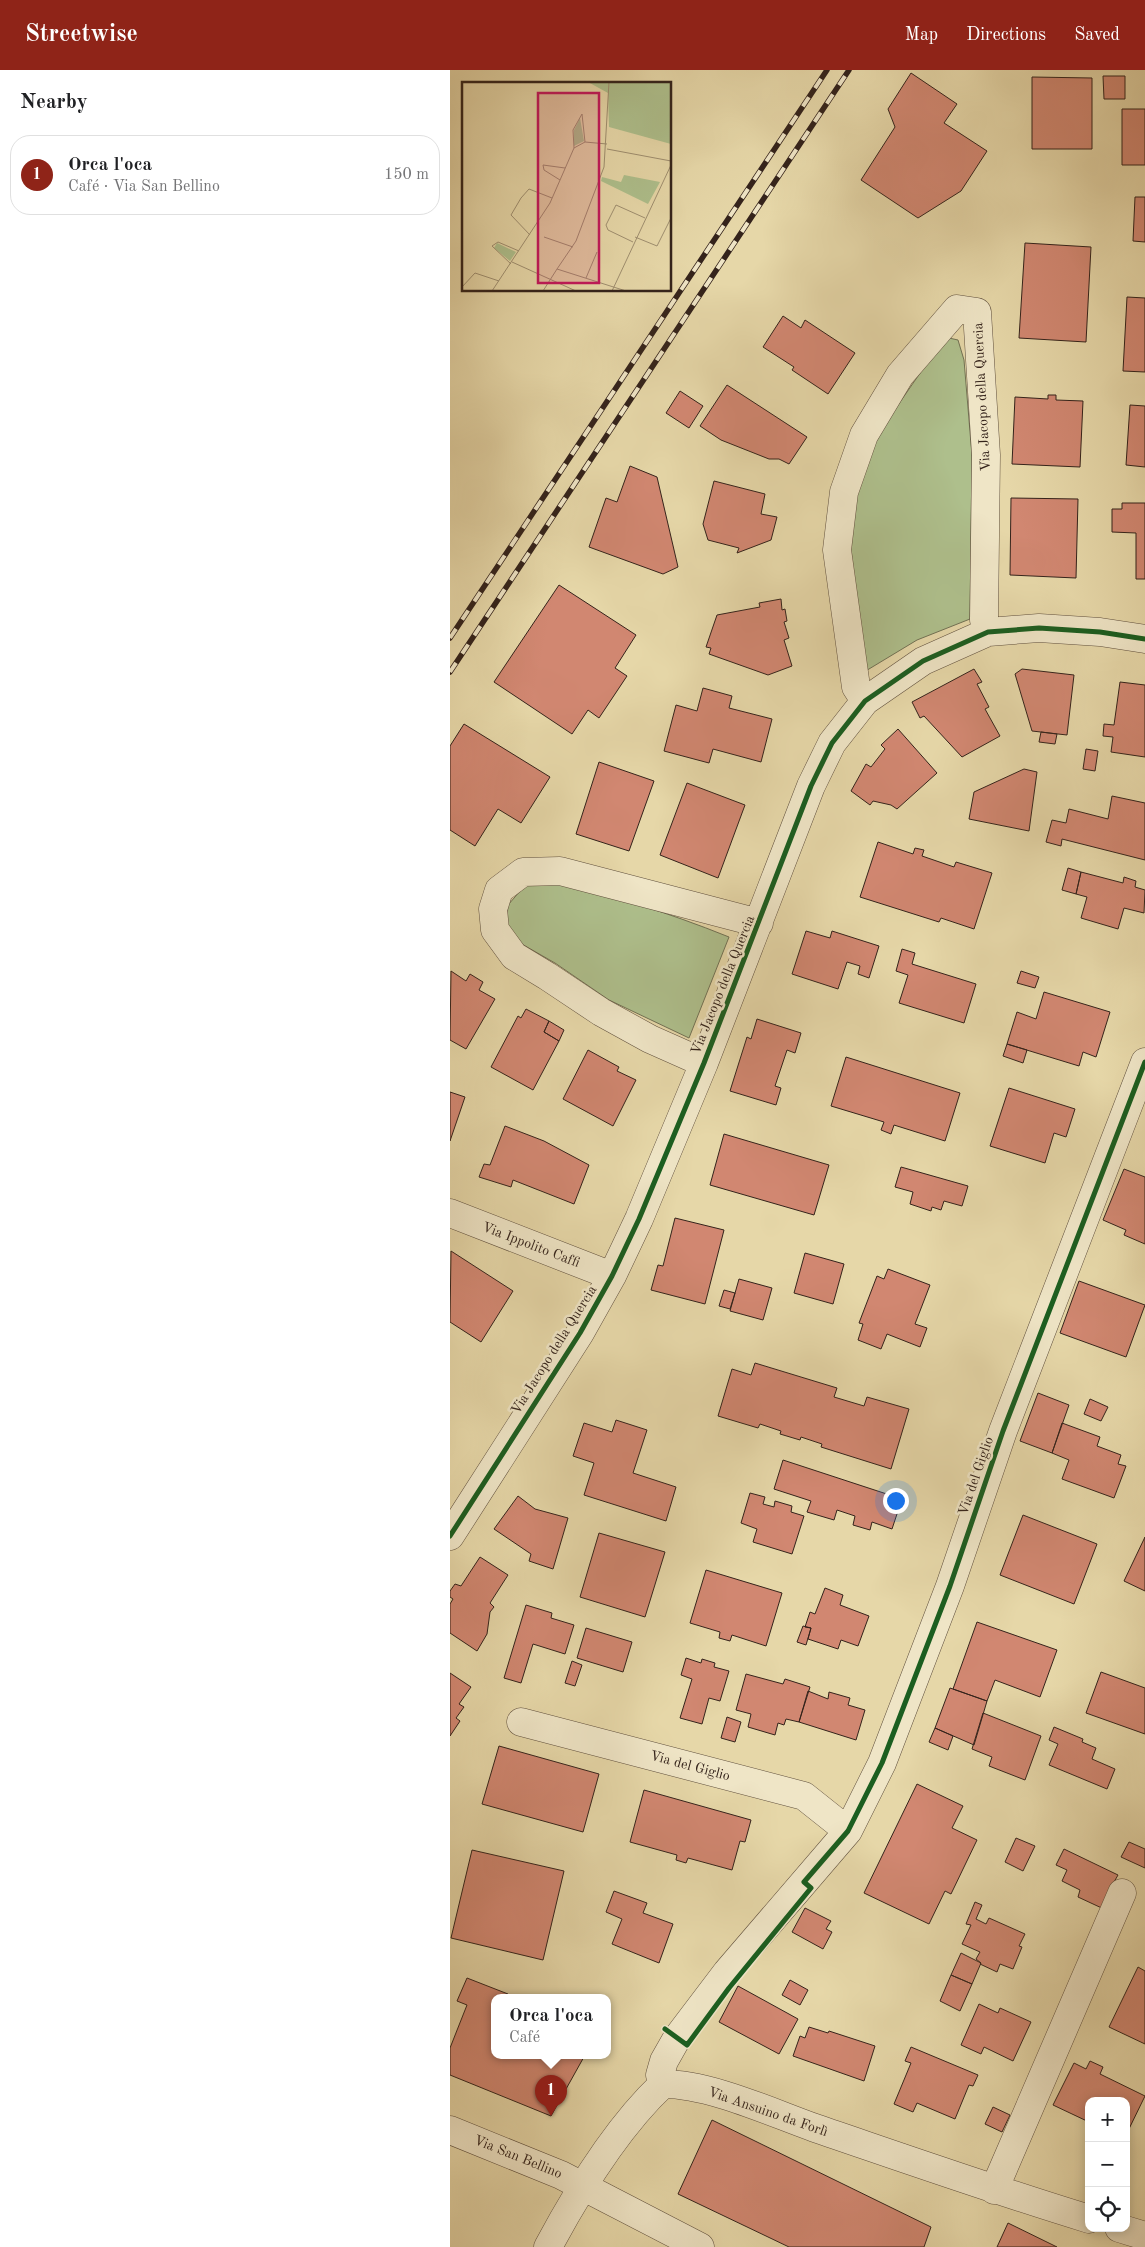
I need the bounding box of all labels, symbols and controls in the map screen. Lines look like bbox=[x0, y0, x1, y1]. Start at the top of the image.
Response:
text: Streetwise bbox=[25, 23, 138, 47]
text: Map bbox=[905, 26, 938, 44]
text: Directions bbox=[966, 26, 1046, 44]
text: Saved bbox=[1074, 26, 1120, 44]
inset map bbox=[462, 82, 671, 291]
text: Nearby bbox=[20, 92, 88, 113]
text: Orca l'oca bbox=[68, 156, 152, 175]
text: 1 bbox=[32, 167, 42, 183]
text: 150 m bbox=[384, 167, 429, 183]
text: Café · Via San Bellino bbox=[68, 179, 220, 195]
street label: Via Jacopo della Quercia bbox=[971, 322, 993, 472]
street label: Via Jacopo della Quercia bbox=[689, 913, 757, 1057]
street label: Via Ippolito Caffi bbox=[480, 1220, 582, 1270]
street label: Via Jacopo della Quercia bbox=[509, 1283, 599, 1417]
street label: Via del Giglio bbox=[956, 1435, 996, 1517]
your location bbox=[883, 1488, 909, 1514]
street label: Via del Giglio bbox=[648, 1749, 732, 1783]
popup bbox=[491, 1994, 611, 2059]
text: Orca l'oca bbox=[509, 2007, 593, 2026]
text: Café bbox=[509, 2030, 540, 2046]
pin: 1 bbox=[535, 2075, 567, 2116]
street label: Via Ansuino da Forlì bbox=[706, 2085, 830, 2139]
map controls bbox=[1085, 2097, 1130, 2232]
button: + bbox=[1085, 2097, 1130, 2142]
street label: Via San Bellino bbox=[472, 2133, 564, 2181]
button: − bbox=[1085, 2142, 1130, 2187]
button: locate bbox=[1085, 2187, 1130, 2232]

